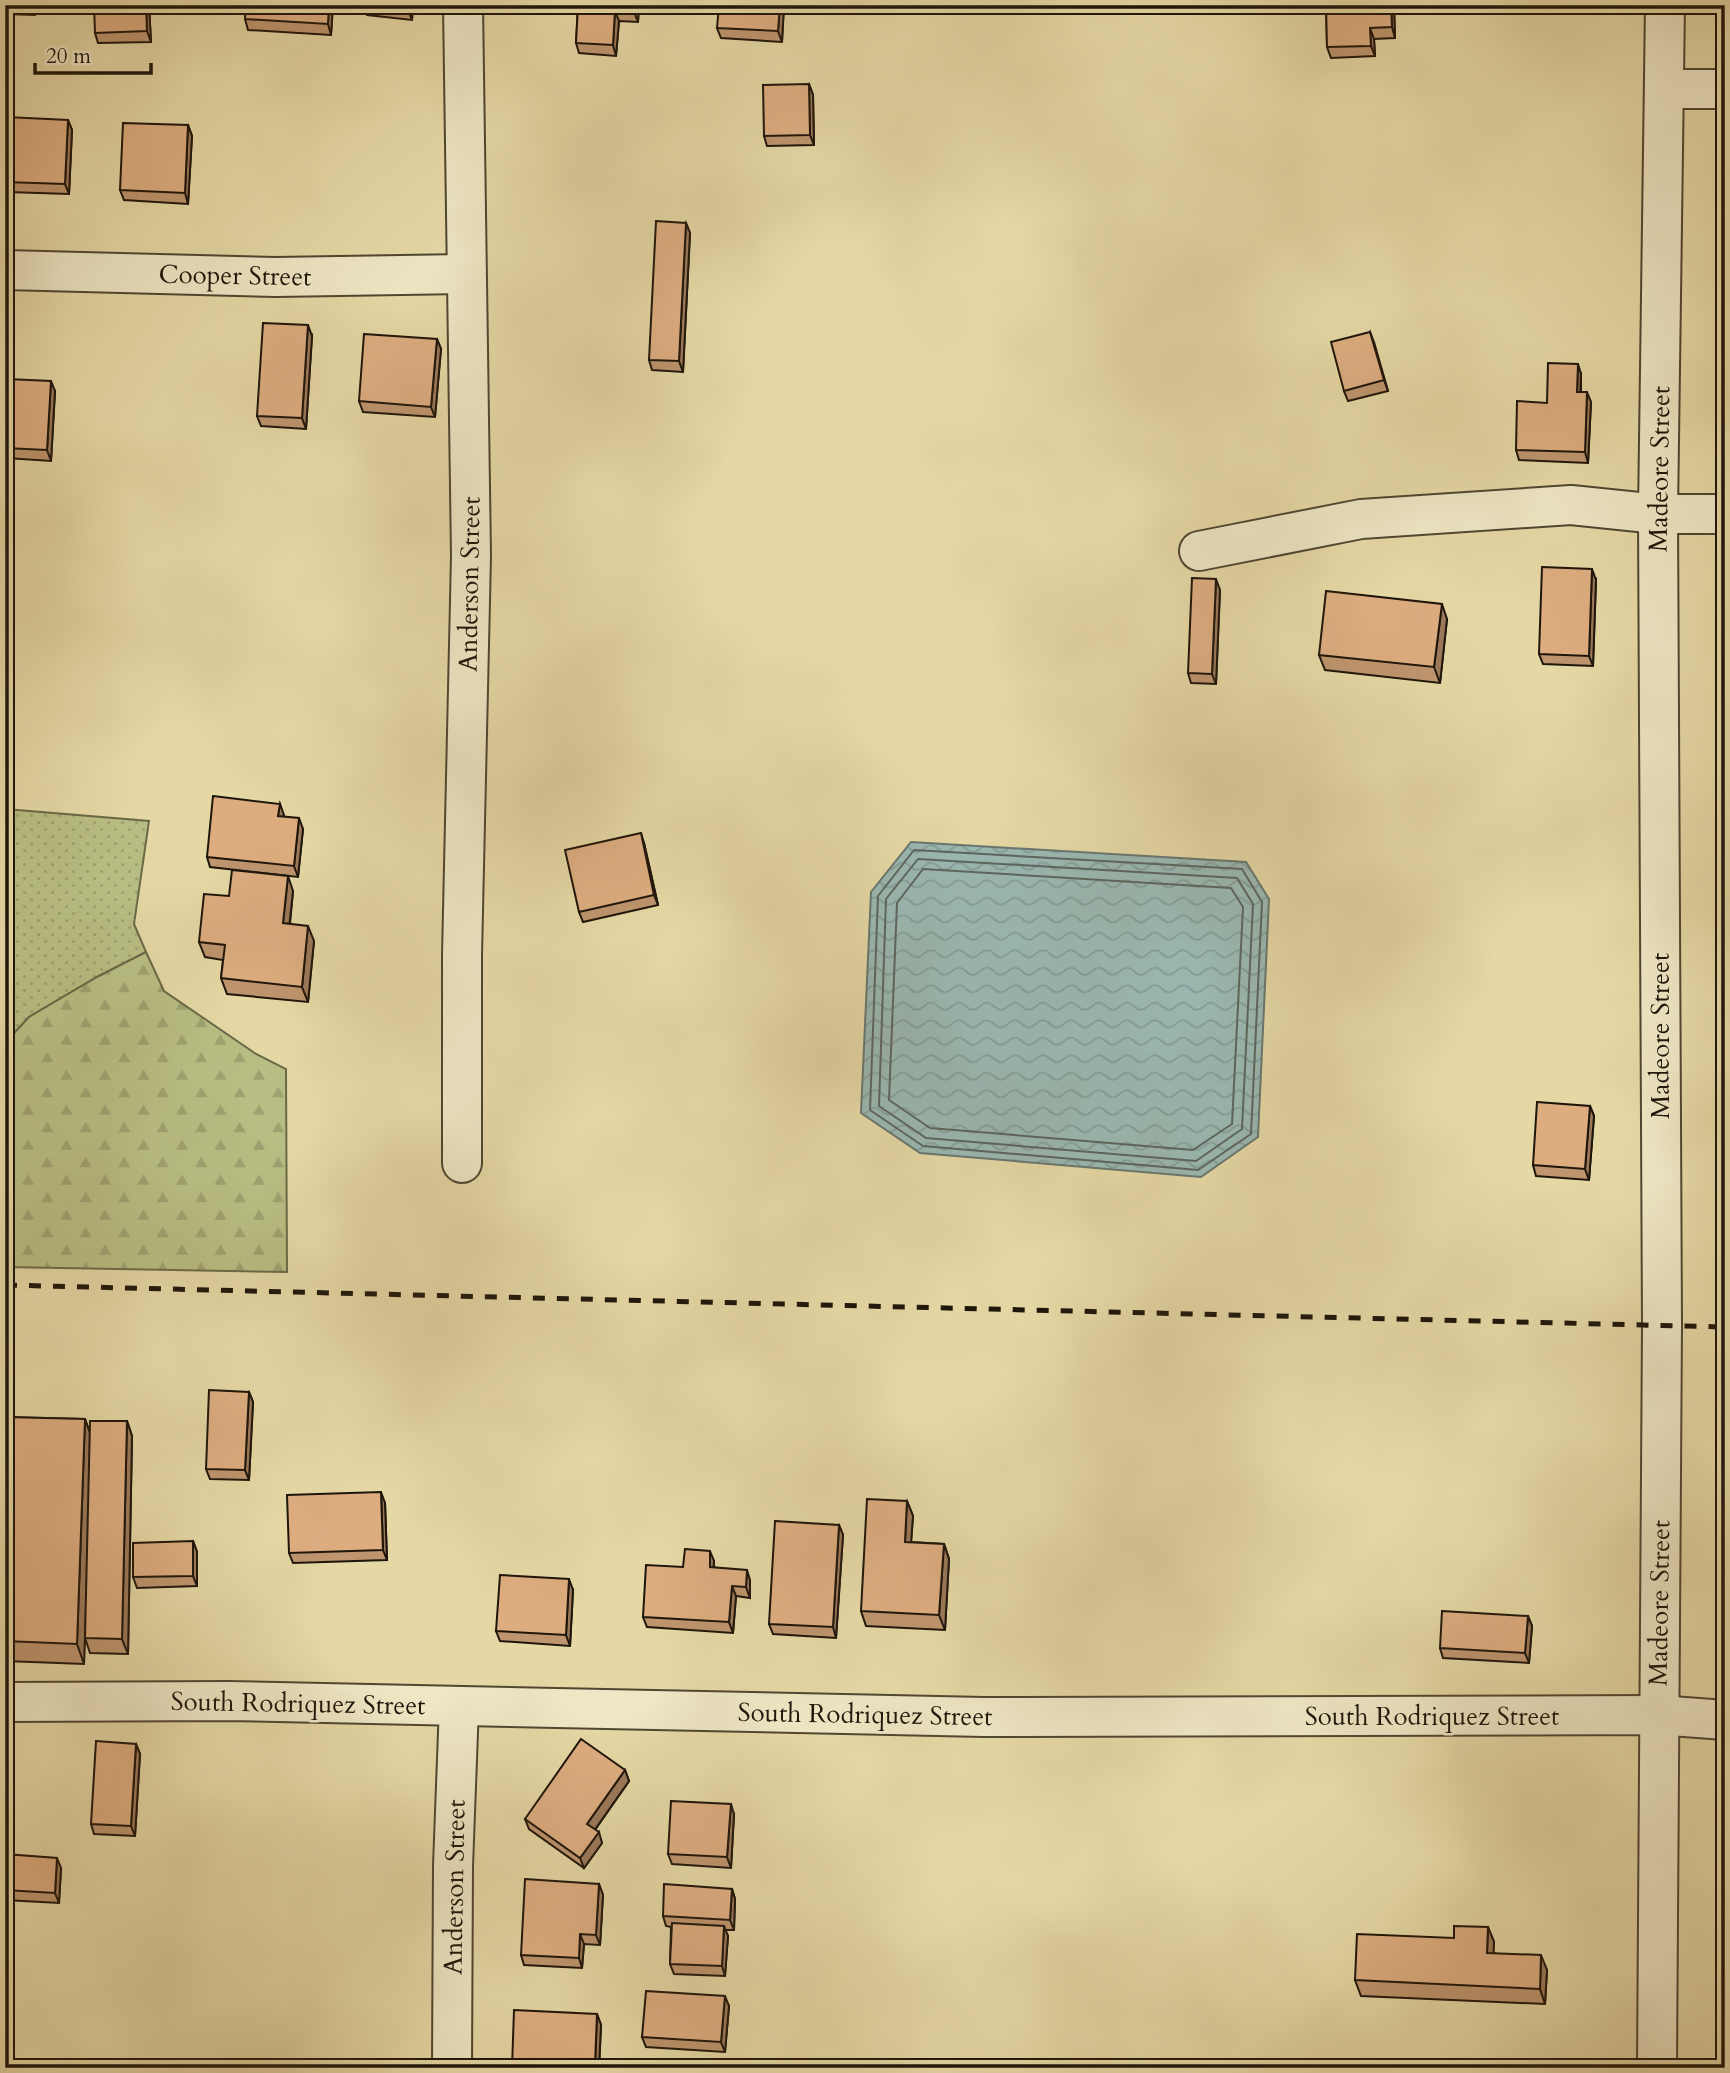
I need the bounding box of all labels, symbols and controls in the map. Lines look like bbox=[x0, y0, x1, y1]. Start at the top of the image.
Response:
scale bar bbox=[35, 32, 150, 76]
text: 20 m bbox=[46, 42, 91, 71]
street label: Cooper Street bbox=[158, 257, 312, 294]
street label: Madeore Street bbox=[1641, 386, 1678, 552]
street label: Anderson Street bbox=[450, 496, 489, 672]
street label: Madeore Street bbox=[1643, 953, 1678, 1119]
street label: Madeore Street bbox=[1641, 1520, 1678, 1686]
street label: South Rodriquez Street bbox=[170, 1684, 426, 1723]
street label: South Rodriquez Street bbox=[737, 1695, 993, 1734]
street label: South Rodriquez Street bbox=[1305, 1699, 1559, 1734]
street label: Anderson Street bbox=[435, 1799, 474, 1975]

